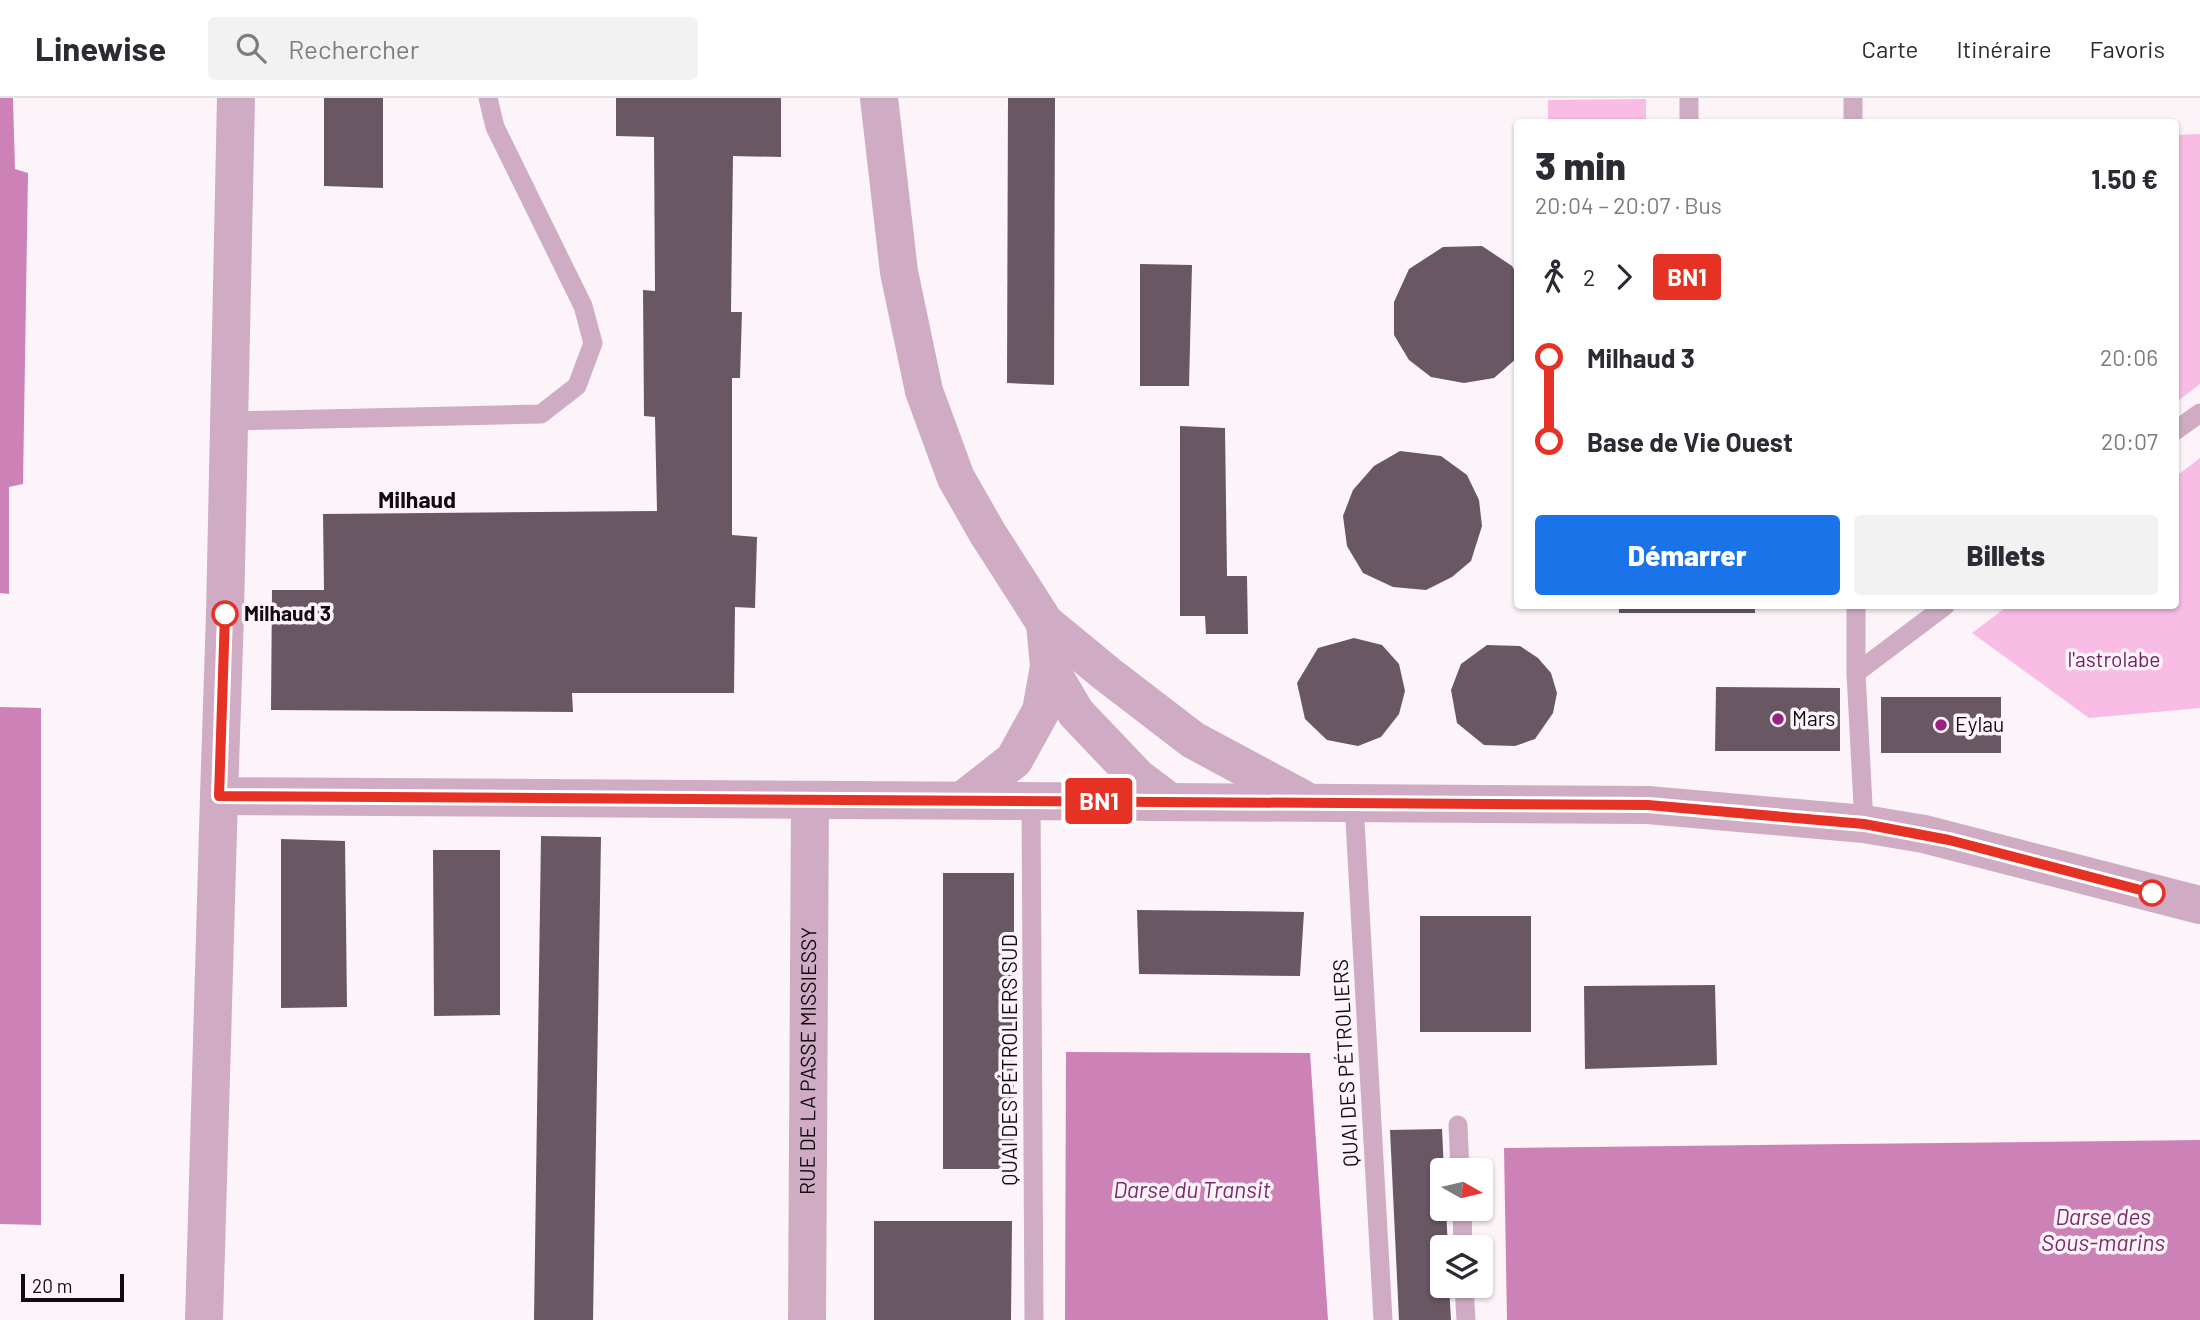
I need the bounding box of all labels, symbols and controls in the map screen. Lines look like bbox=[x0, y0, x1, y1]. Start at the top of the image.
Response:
search box bbox=[208, 17, 698, 80]
text: Linewise bbox=[35, 28, 166, 68]
icon: search bbox=[232, 29, 270, 67]
text: Rechercher bbox=[288, 33, 419, 64]
text: Carte bbox=[1862, 34, 1918, 63]
text: Itinéraire bbox=[1956, 34, 2052, 63]
text: Favoris bbox=[2090, 34, 2165, 63]
text: 3 min bbox=[1535, 142, 1626, 188]
text: 1.50 € bbox=[2091, 163, 2158, 194]
text: 20:04 – 20:07 · Bus bbox=[1535, 191, 1722, 219]
icon: walk bbox=[1535, 258, 1573, 296]
icon: forward bbox=[1605, 258, 1643, 296]
text: BN1 bbox=[1667, 262, 1707, 291]
text: 2 bbox=[1583, 263, 1595, 291]
text: Milhaud 3 bbox=[1587, 342, 1695, 373]
text: 20:06 bbox=[2100, 343, 2158, 371]
text: Base de Vie Ouest bbox=[1587, 426, 1793, 457]
text: 20:07 bbox=[2101, 427, 2158, 455]
district label: Milhaud bbox=[378, 485, 456, 513]
button: Démarrer bbox=[1535, 515, 1840, 595]
button: Billets bbox=[1854, 515, 2158, 595]
place label: Milhaud 3 bbox=[244, 600, 331, 625]
marker: Milhaud 3 bbox=[212, 601, 238, 627]
park label: l'astrolabe bbox=[2068, 646, 2161, 671]
place label: Mars bbox=[1792, 705, 1835, 730]
marker: Mars bbox=[1770, 711, 1786, 727]
place label: Eylau bbox=[1955, 711, 2004, 736]
marker: Eylau bbox=[1933, 717, 1949, 733]
line badge: BN1 bbox=[1059, 778, 1139, 824]
text: BN1 bbox=[1079, 786, 1119, 815]
unlabelled marker bbox=[2139, 880, 2165, 906]
street label: RUE DE LA PASSE MISSIESSY bbox=[794, 927, 820, 1195]
street label: QUAI DES PÉTROLIERS SUD bbox=[996, 934, 1021, 1186]
street label: QUAI DES PÉTROLIERS bbox=[1327, 958, 1362, 1168]
north arrow bbox=[1430, 1158, 1493, 1222]
map controls bbox=[1430, 1158, 1493, 1298]
water label: Darse du Transit bbox=[1113, 1175, 1271, 1203]
water label: Darse des Sous-marins bbox=[2041, 1202, 2165, 1256]
button: layers bbox=[1430, 1235, 1493, 1298]
scale bar bbox=[21, 1271, 124, 1303]
text: 20 m bbox=[32, 1274, 72, 1297]

